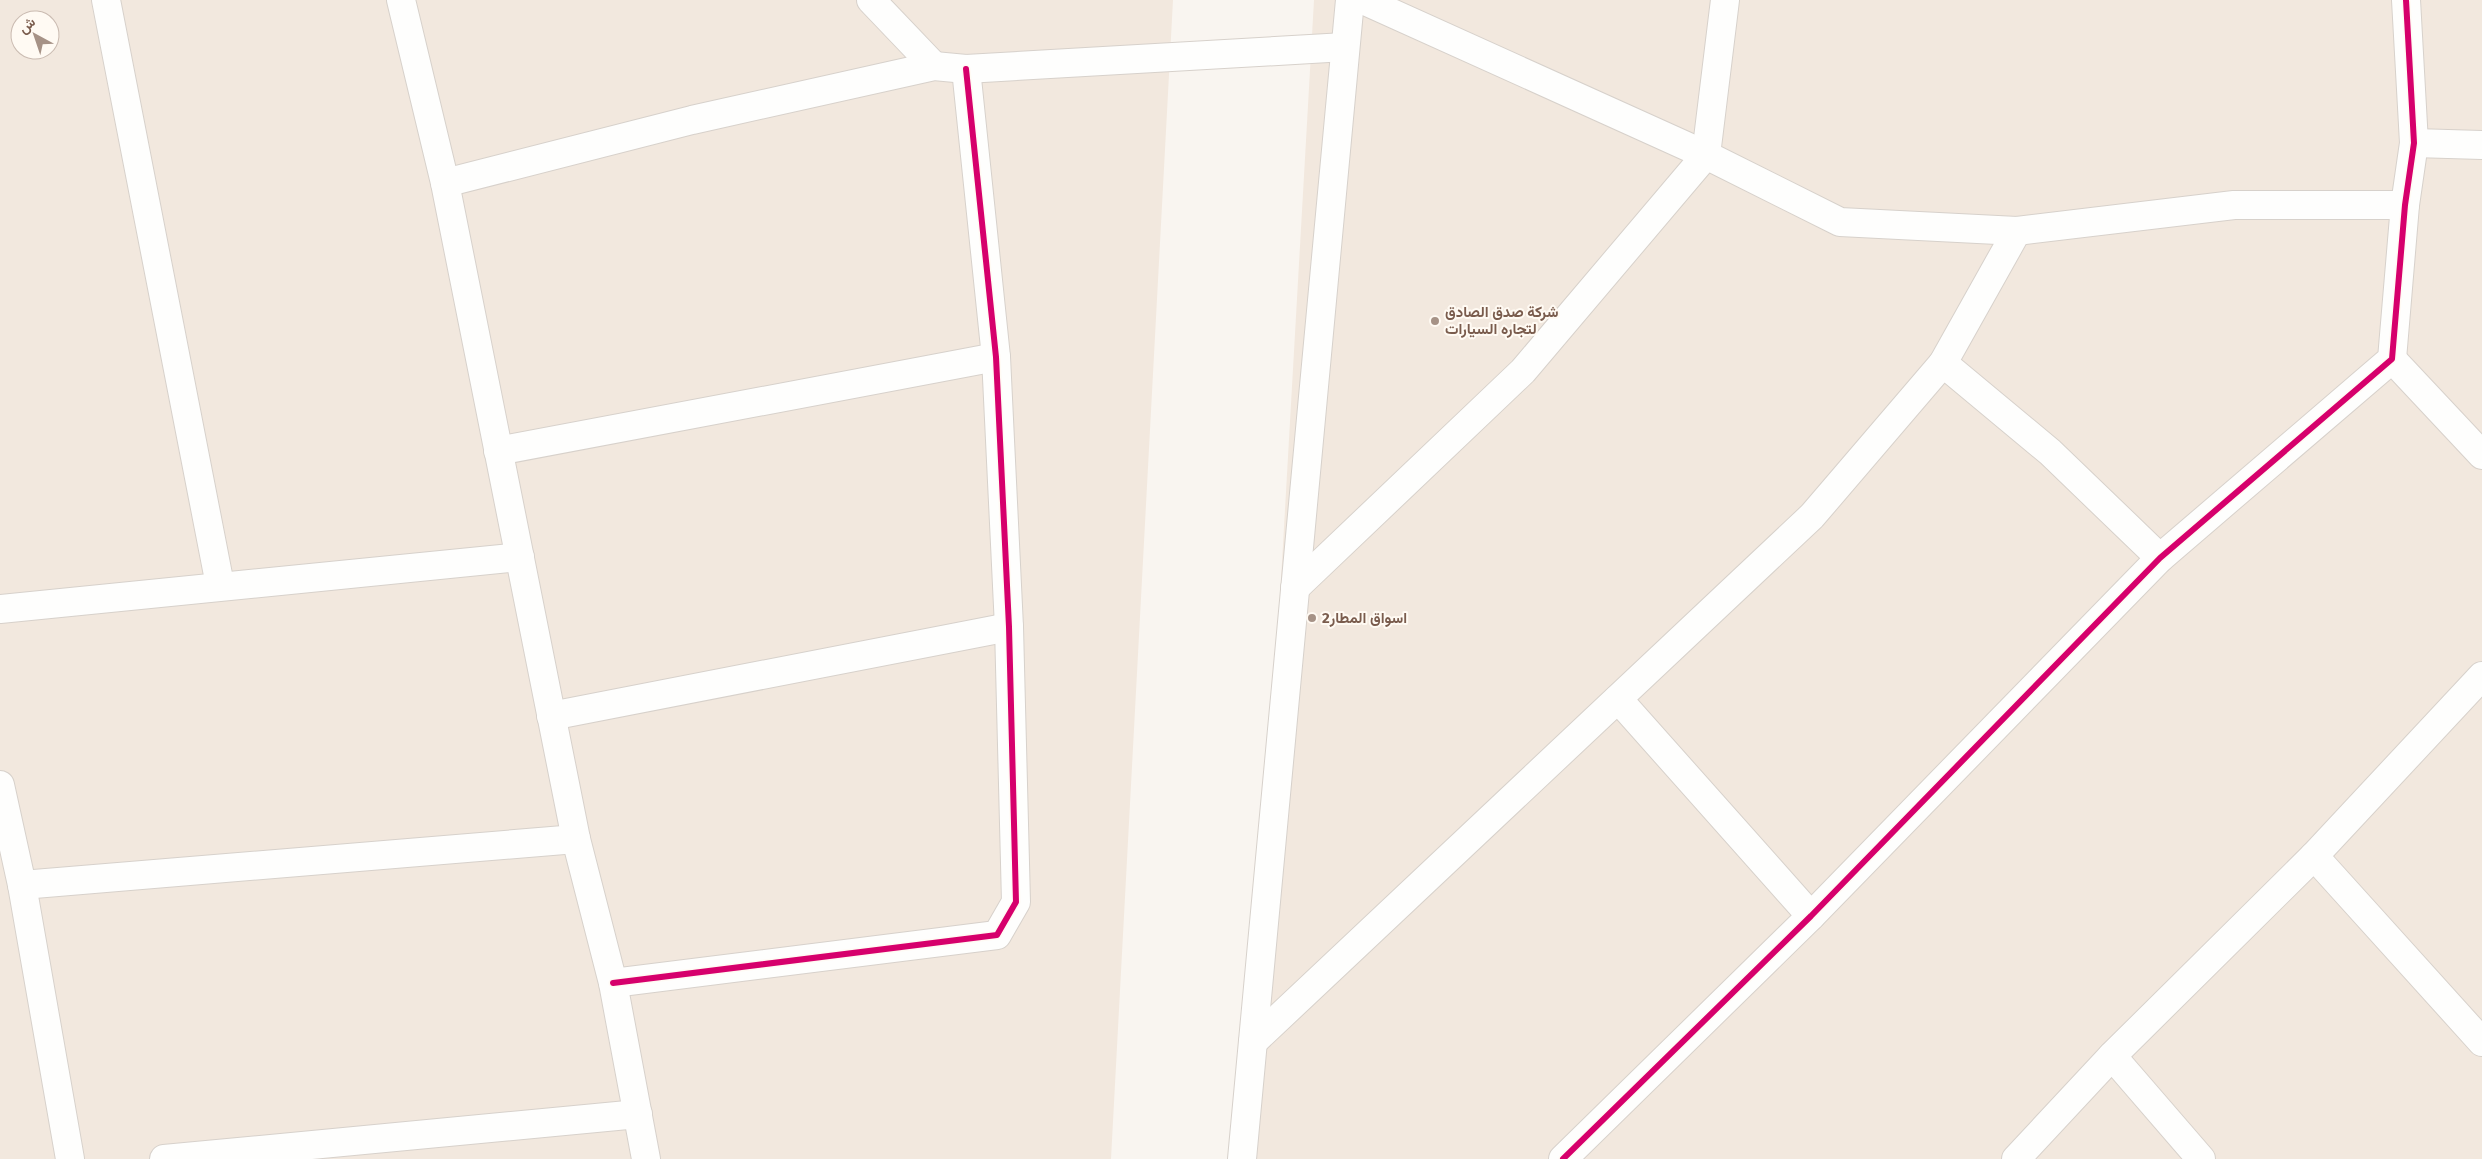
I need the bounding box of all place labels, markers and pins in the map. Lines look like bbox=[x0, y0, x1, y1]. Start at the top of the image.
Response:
place label: شركة صدق الصادق لتجاره السيارات bbox=[1445, 303, 1559, 338]
marker: شركة صدق الصادق لتجاره السيارات bbox=[1429, 315, 1441, 327]
place label: اسواق المطار2 bbox=[1322, 609, 1407, 627]
marker: اسواق المطار2 bbox=[1306, 612, 1318, 624]

